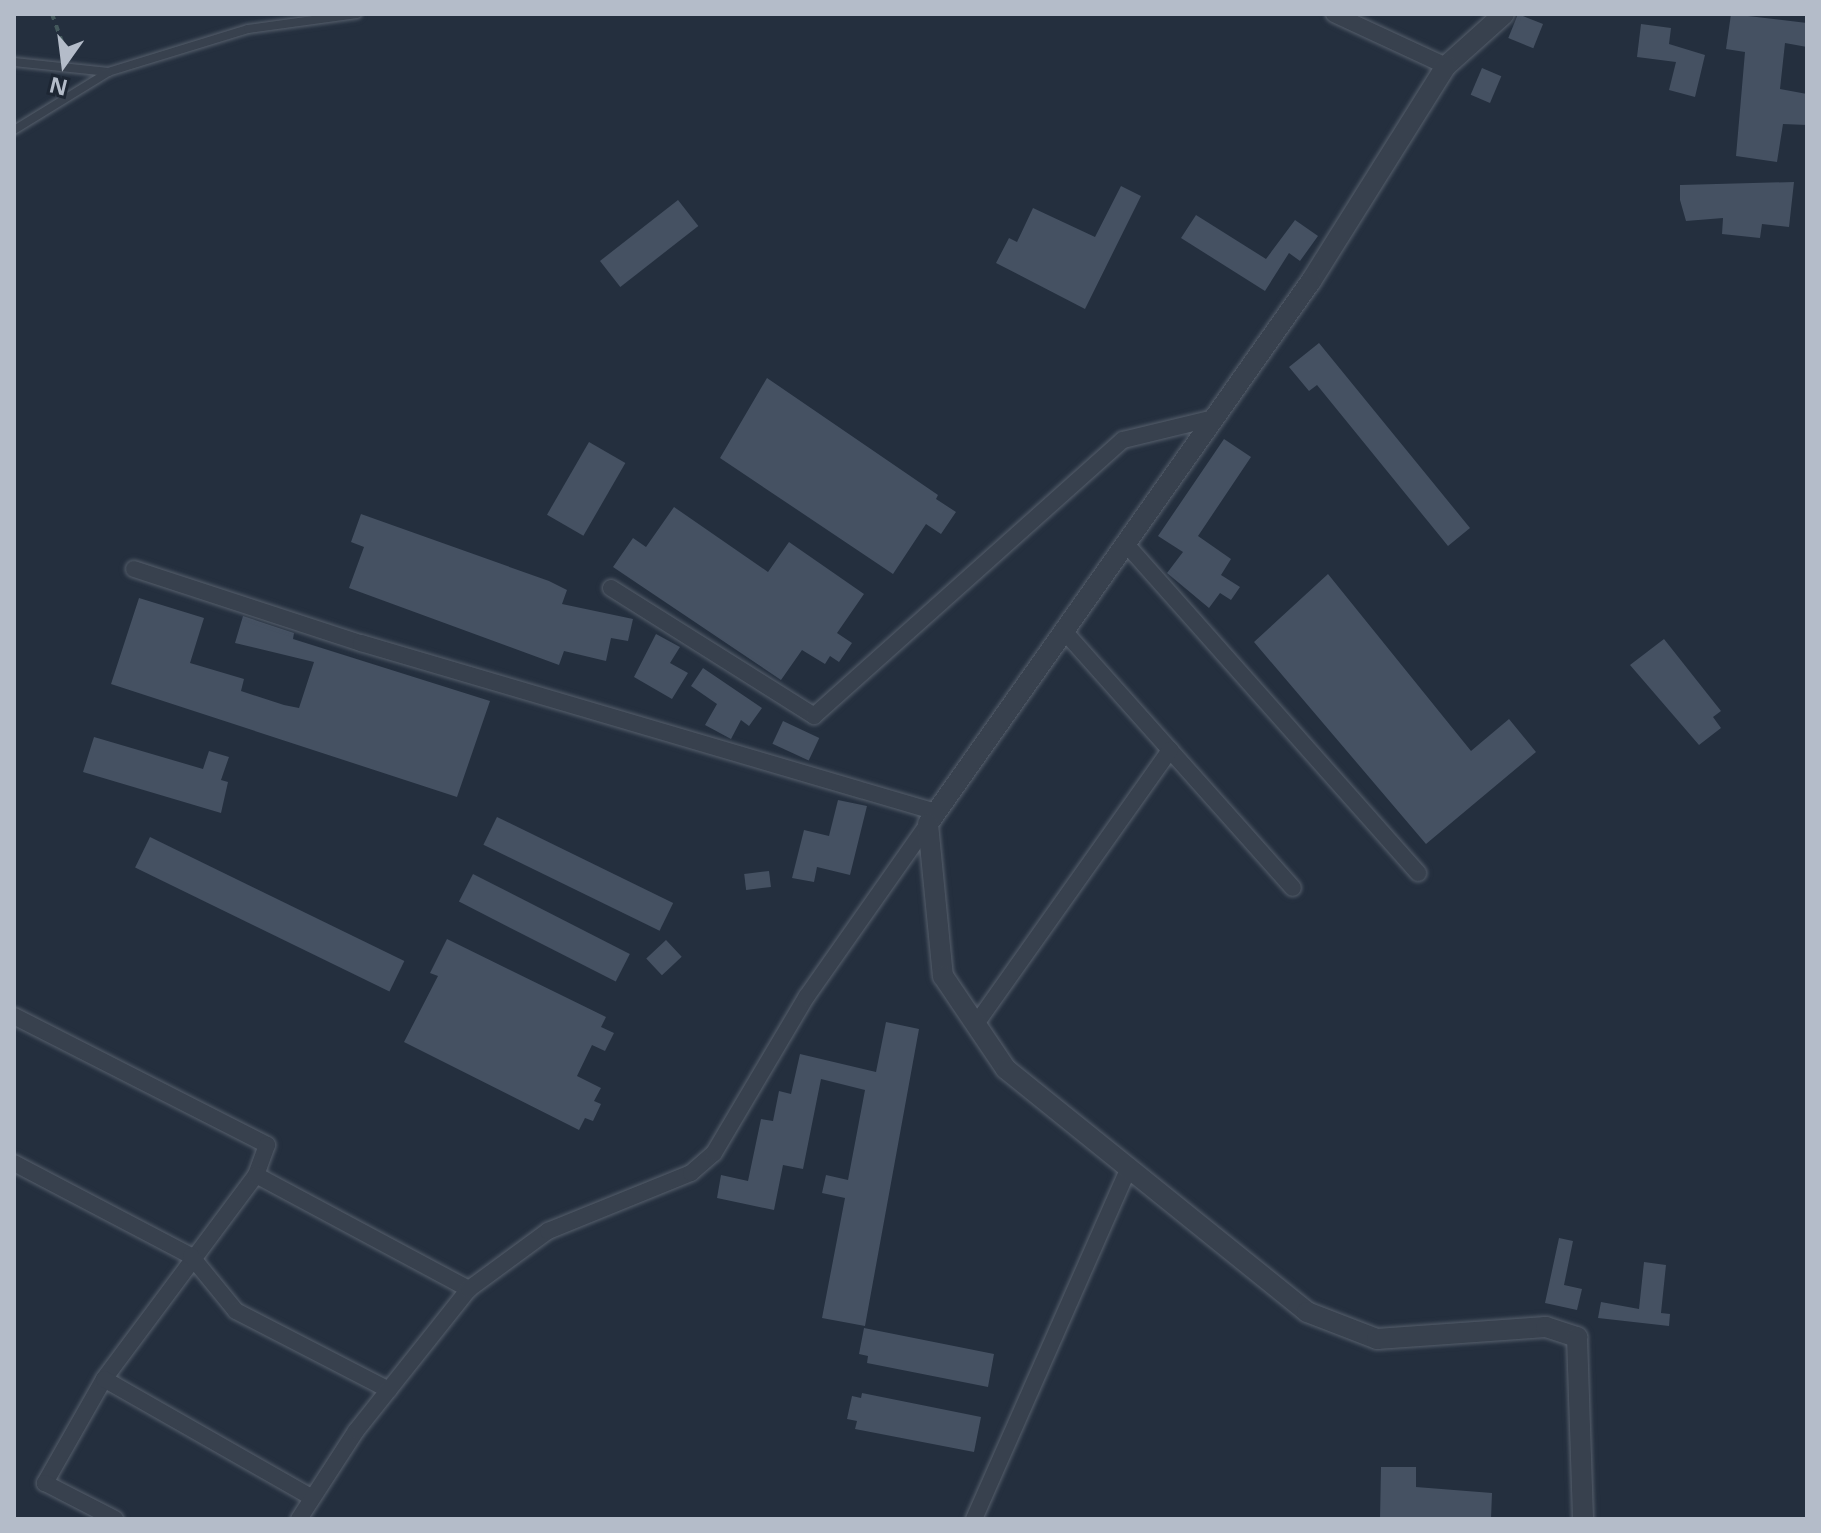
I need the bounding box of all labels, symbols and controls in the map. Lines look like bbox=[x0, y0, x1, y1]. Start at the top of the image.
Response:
north arrow bbox=[24, 24, 104, 104]
text: N bbox=[46, 71, 71, 104]

